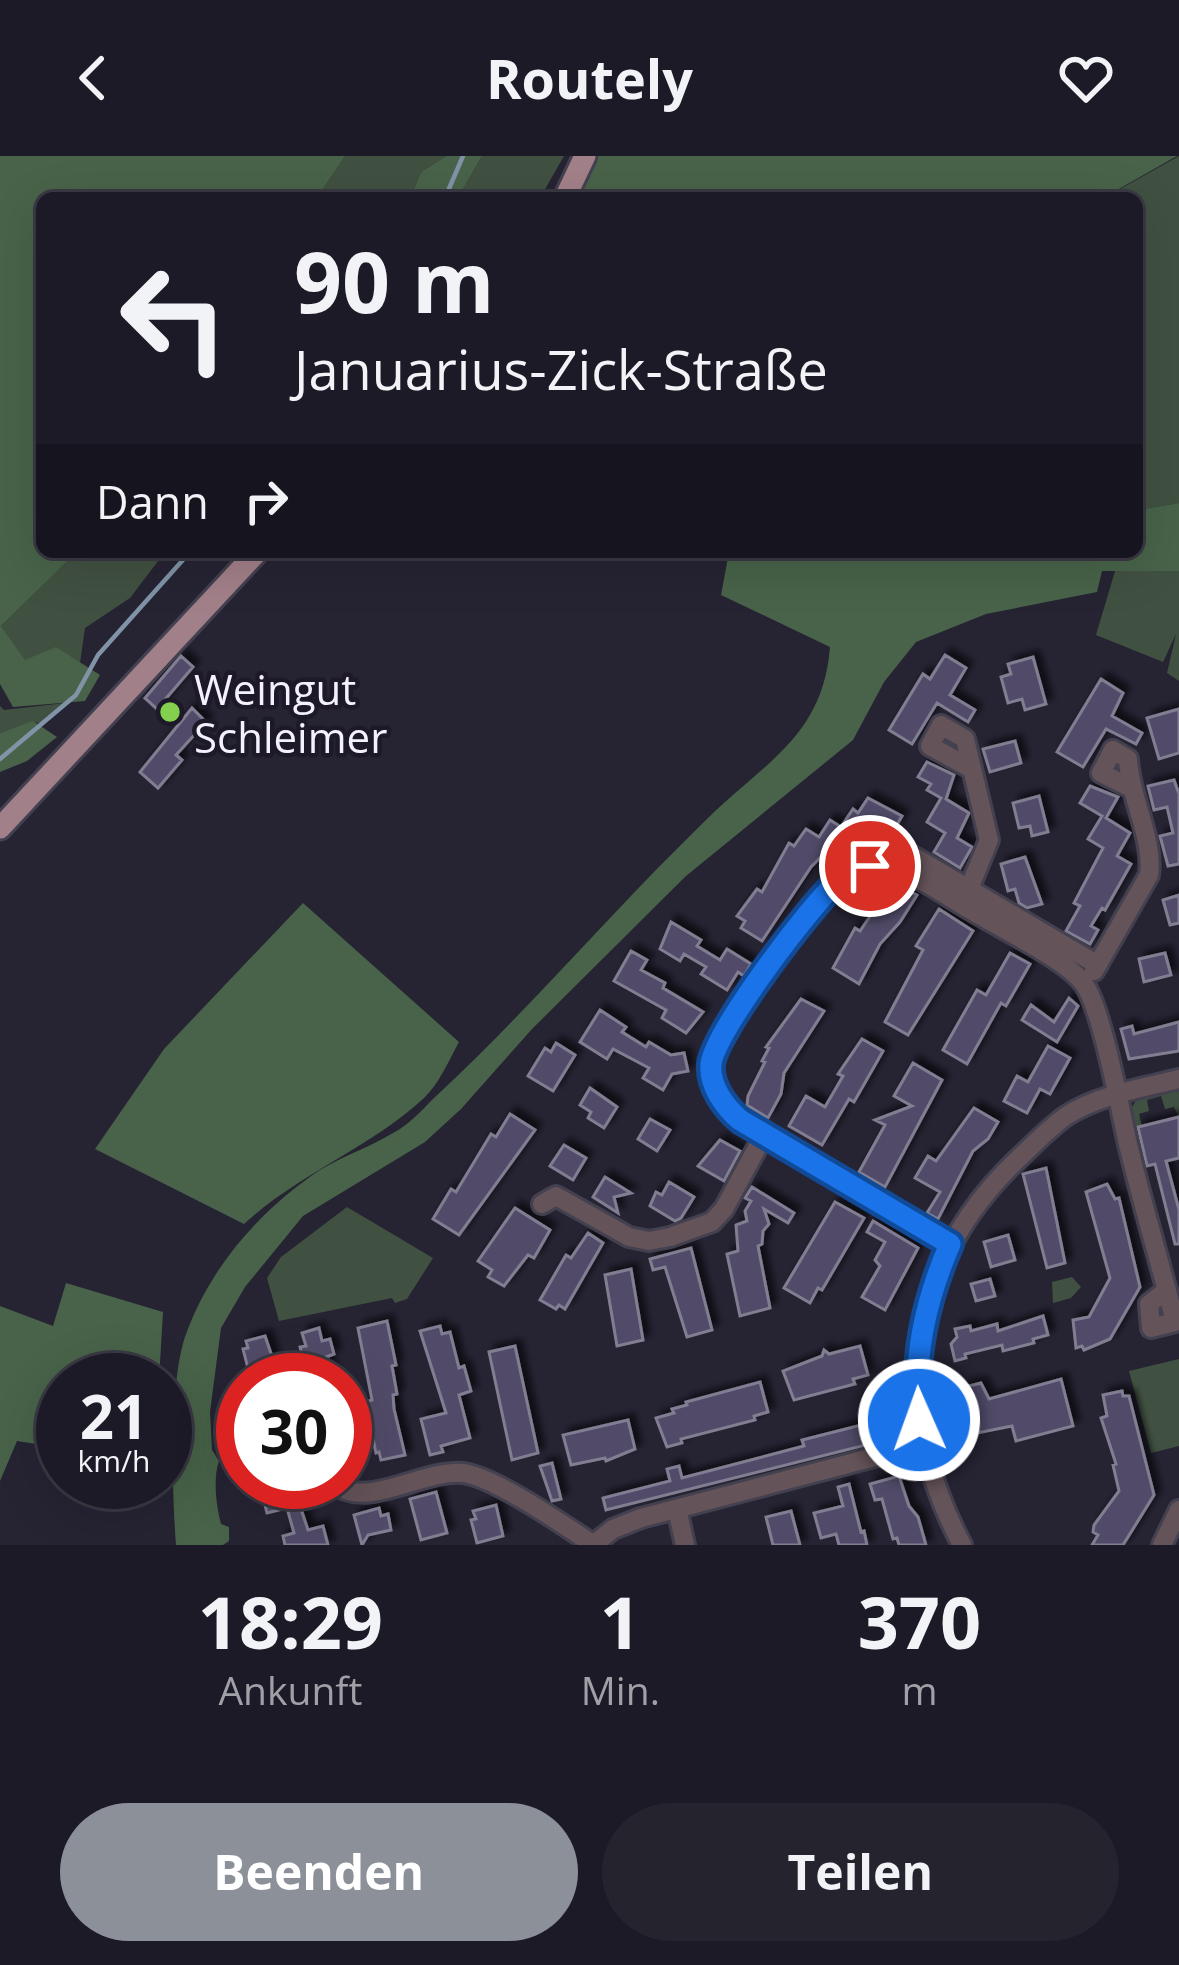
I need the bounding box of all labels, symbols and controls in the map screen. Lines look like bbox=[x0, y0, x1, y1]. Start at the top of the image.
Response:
text: Routely bbox=[486, 41, 693, 115]
icon: back bbox=[60, 45, 126, 111]
icon: heart bbox=[1053, 45, 1119, 111]
text: 90 m bbox=[294, 223, 494, 338]
icon: left bbox=[96, 240, 252, 396]
text: Januarius-Zick-Straße bbox=[294, 332, 828, 406]
icon: right bbox=[233, 468, 299, 534]
text: Dann bbox=[96, 471, 209, 532]
place label: Weingut Schleimer bbox=[194, 660, 387, 765]
marker: Weingut Schleimer bbox=[157, 699, 183, 725]
pin bbox=[819, 815, 921, 917]
icon: arrive bbox=[837, 833, 903, 899]
speed limit sign: 30 bbox=[216, 1353, 372, 1509]
position arrow bbox=[856, 1357, 982, 1483]
text: 21 bbox=[80, 1375, 148, 1457]
text: km/h bbox=[78, 1440, 150, 1481]
text: 18:29 bbox=[198, 1572, 383, 1670]
text: 1 bbox=[600, 1572, 641, 1670]
text: 370 bbox=[858, 1572, 981, 1670]
text: Ankunft bbox=[218, 1663, 362, 1716]
text: Min. bbox=[581, 1663, 660, 1716]
text: m bbox=[901, 1663, 938, 1716]
button: Beenden bbox=[60, 1803, 578, 1941]
button: Teilen bbox=[602, 1803, 1119, 1941]

